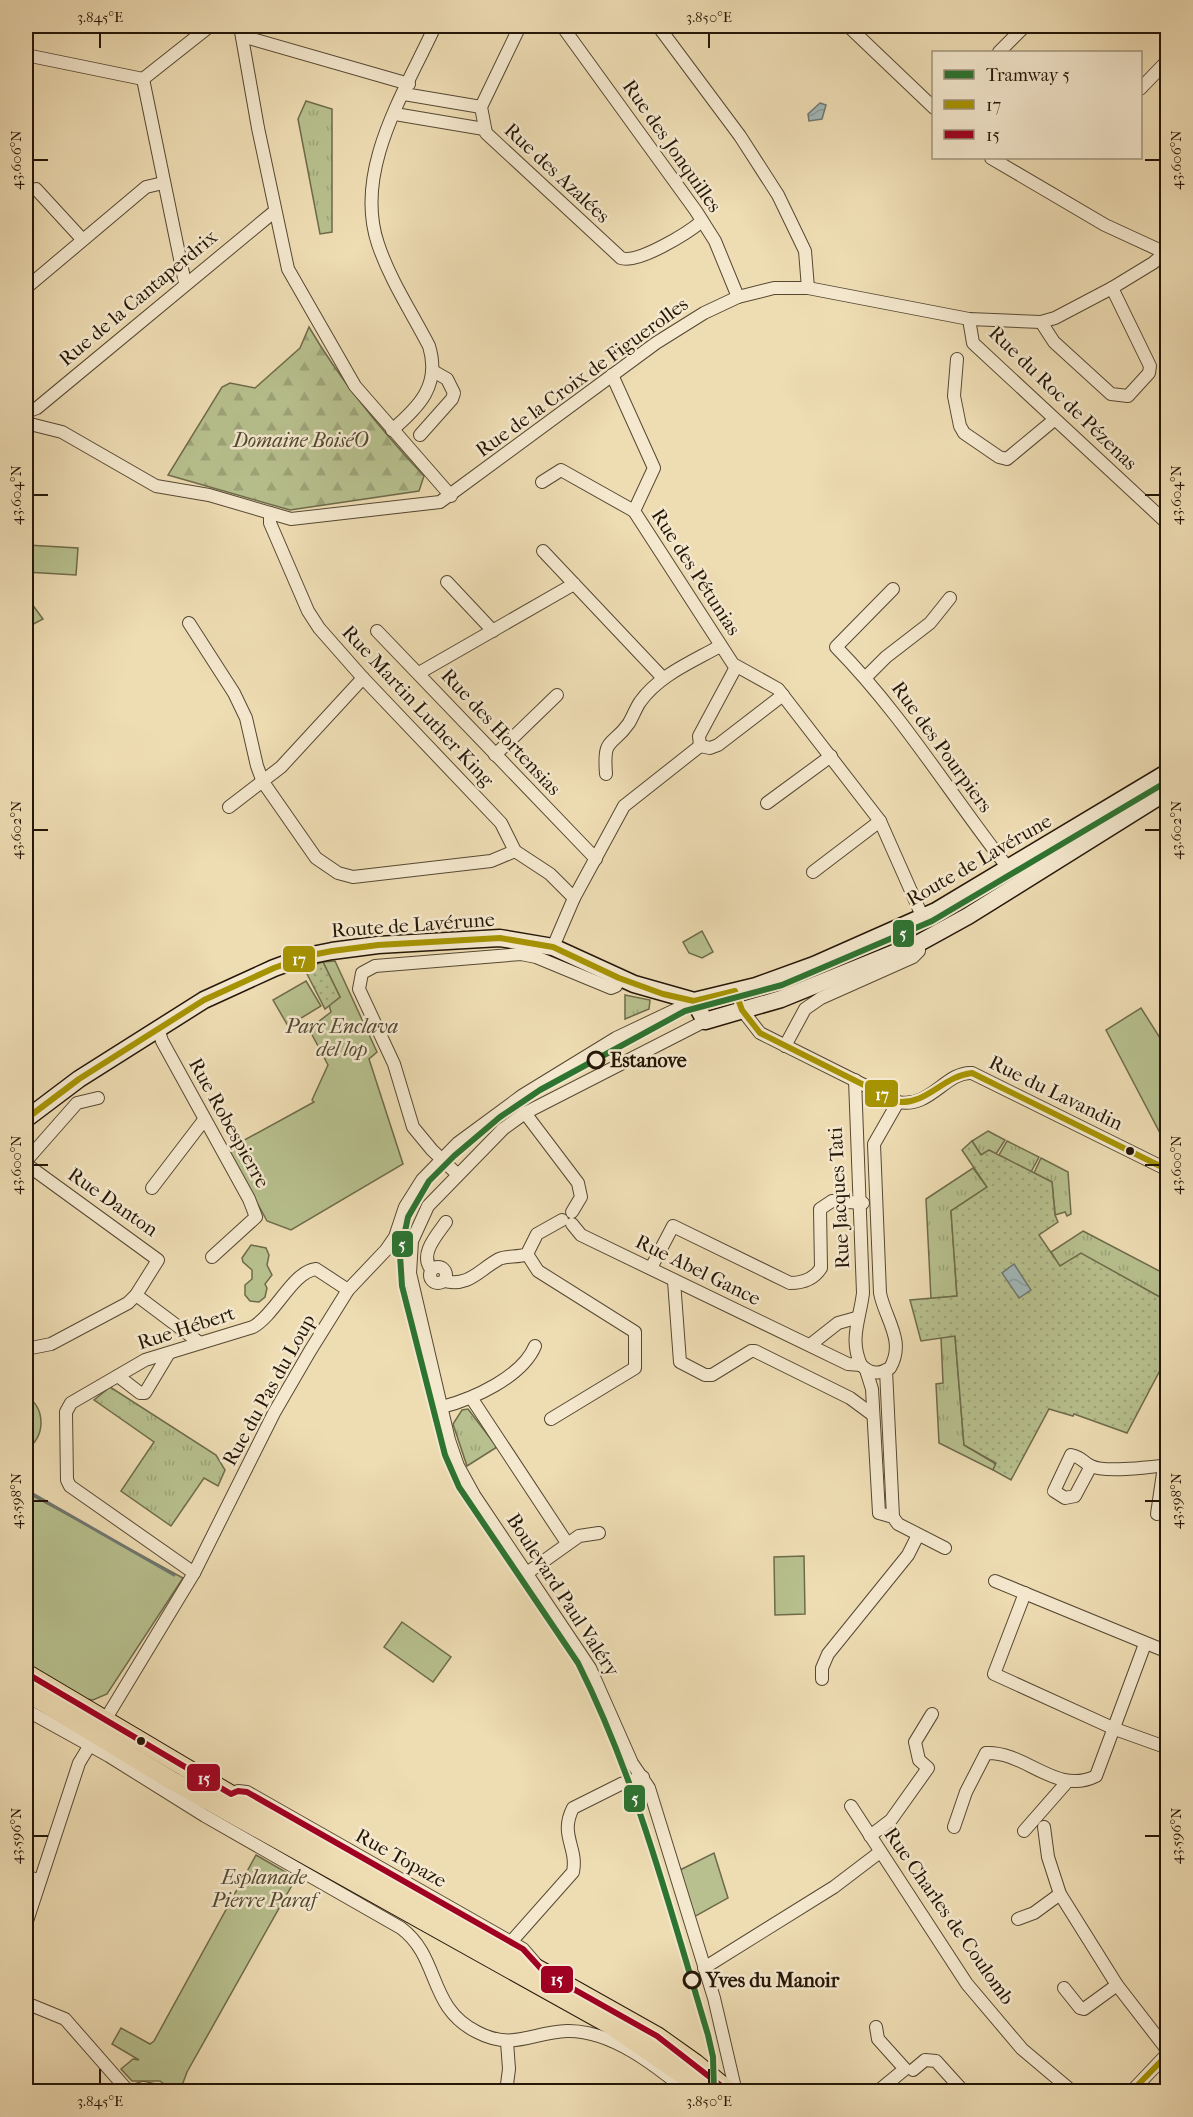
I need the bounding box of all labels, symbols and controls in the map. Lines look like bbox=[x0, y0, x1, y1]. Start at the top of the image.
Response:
text: 3.845°E bbox=[77, 8, 123, 26]
text: 3.850°E bbox=[686, 8, 732, 26]
legend bbox=[932, 51, 1142, 159]
text: Tramway 5 bbox=[986, 65, 1070, 86]
street label: Rue des Jonquilles bbox=[618, 75, 726, 217]
text: 17 bbox=[986, 95, 1001, 116]
street label: Rue des Azalées bbox=[500, 118, 614, 228]
text: 15 bbox=[986, 125, 1000, 146]
text: 43.606°N bbox=[7, 130, 25, 190]
text: 43.606°N bbox=[1167, 130, 1185, 190]
street label: Rue de la Cantaperdrix bbox=[54, 225, 222, 371]
street label: Rue de la Croix de Figuerolles bbox=[471, 292, 693, 462]
street label: Rue du Roc de Pézenas bbox=[984, 321, 1142, 475]
park label: Domaine BoiséO bbox=[231, 429, 369, 452]
text: 43.604°N bbox=[7, 464, 25, 525]
text: 43.604°N bbox=[1167, 464, 1185, 525]
street label: Rue des Pétunias bbox=[647, 504, 745, 640]
street label: Rue Martin Luther King bbox=[337, 621, 499, 791]
street label: Rue des Hortensias bbox=[436, 664, 566, 800]
street label: Rue des Pourpiers bbox=[887, 677, 997, 817]
text: 43.602°N bbox=[7, 800, 25, 859]
text: 43.602°N bbox=[1167, 800, 1185, 859]
street label: Route de Lavérune bbox=[902, 809, 1056, 911]
street label: Route de Lavérune bbox=[331, 908, 496, 942]
line badge: 5 bbox=[892, 919, 915, 948]
text: 5 bbox=[900, 924, 907, 943]
line badge: 17 bbox=[282, 945, 316, 973]
text: 17 bbox=[292, 950, 306, 969]
park label: Parc Enclava del lop bbox=[285, 1015, 398, 1061]
place label: Estanove bbox=[610, 1049, 687, 1072]
marker: Estanove bbox=[587, 1051, 605, 1069]
street label: Rue du Lavandin bbox=[985, 1051, 1127, 1136]
street label: Rue Robespierre bbox=[184, 1054, 274, 1192]
line badge: 17 bbox=[864, 1079, 899, 1108]
text: 17 bbox=[875, 1085, 889, 1104]
street label: Rue Jacques Tati bbox=[824, 1126, 854, 1270]
text: 43.600°N bbox=[7, 1135, 25, 1195]
text: 43.600°N bbox=[1167, 1135, 1185, 1195]
unlabelled marker bbox=[1124, 1145, 1136, 1157]
street label: Rue Danton bbox=[64, 1163, 163, 1242]
line badge: 5 bbox=[391, 1230, 414, 1258]
street label: Rue Abel Gance bbox=[632, 1230, 764, 1310]
text: 5 bbox=[399, 1235, 406, 1254]
street label: Rue Hébert bbox=[134, 1301, 238, 1355]
street label: Rue du Pas du Loup bbox=[218, 1310, 320, 1470]
text: 43.598°N bbox=[7, 1472, 25, 1529]
text: 43.598°N bbox=[1167, 1472, 1185, 1529]
street label: Boulevard Paul Valéry bbox=[502, 1509, 625, 1682]
unlabelled marker bbox=[135, 1735, 147, 1747]
line badge: 15 bbox=[186, 1763, 221, 1792]
text: 15 bbox=[198, 1769, 210, 1788]
line badge: 5 bbox=[623, 1784, 646, 1813]
text: 5 bbox=[632, 1789, 639, 1808]
text: 43.596°N bbox=[7, 1807, 25, 1864]
text: 43.596°N bbox=[1167, 1807, 1185, 1864]
street label: Rue Charles de Coulomb bbox=[879, 1823, 1019, 2009]
street label: Rue Topaze bbox=[352, 1824, 450, 1892]
park label: Esplanade Pierre Paraf bbox=[210, 1866, 321, 1912]
line badge: 15 bbox=[540, 1965, 574, 1994]
place label: Yves du Manoir bbox=[705, 1969, 840, 1992]
text: 15 bbox=[551, 1970, 563, 1989]
marker: Yves du Manoir bbox=[683, 1971, 701, 1989]
text: 3.845°E bbox=[77, 2092, 123, 2110]
text: 3.850°E bbox=[686, 2092, 732, 2110]

